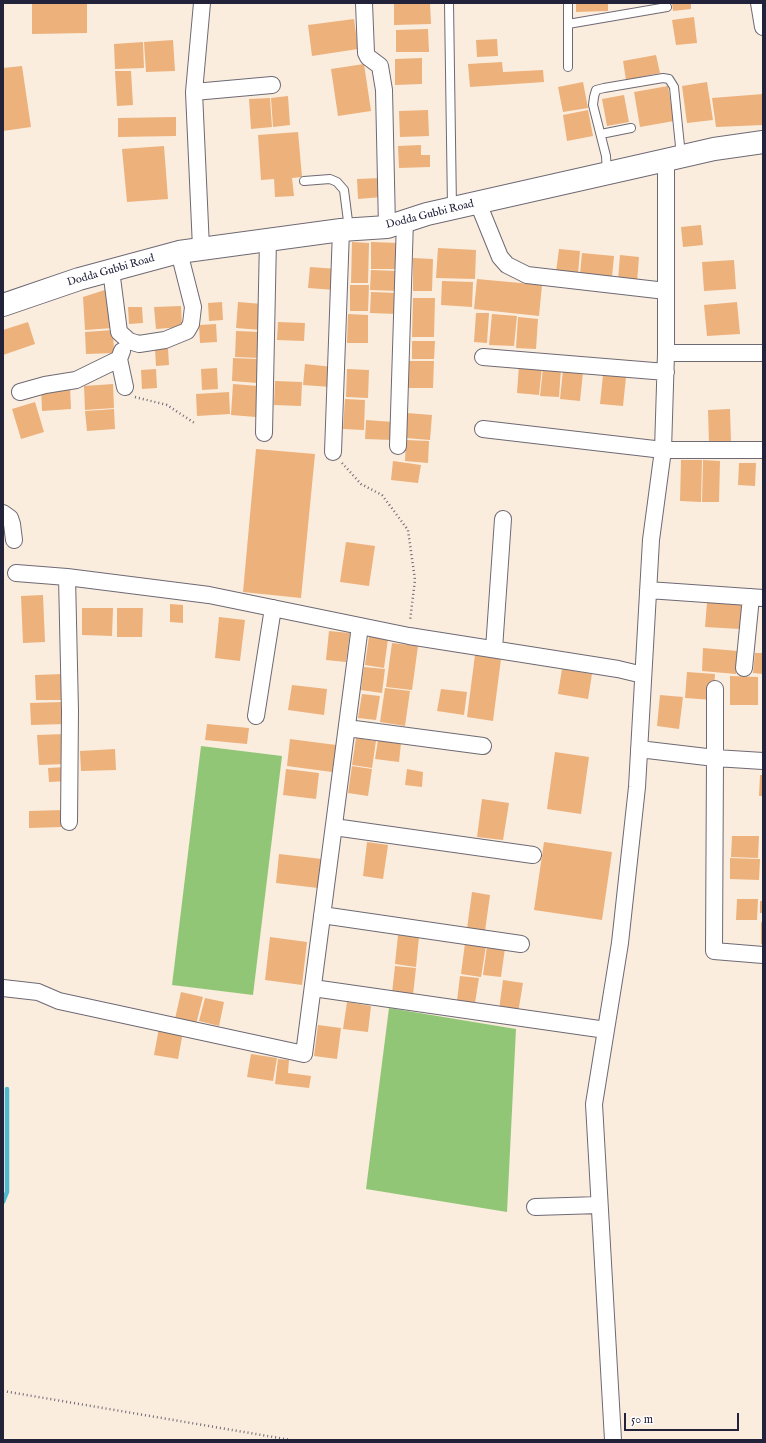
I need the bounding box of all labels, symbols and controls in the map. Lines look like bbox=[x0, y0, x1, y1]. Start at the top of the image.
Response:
street label: Dodda Gubbi Road bbox=[385, 198, 475, 232]
street label: Dodda Gubbi Road bbox=[66, 252, 156, 290]
scale bar bbox=[626, 1405, 741, 1431]
text: 50 m bbox=[631, 1412, 653, 1427]

